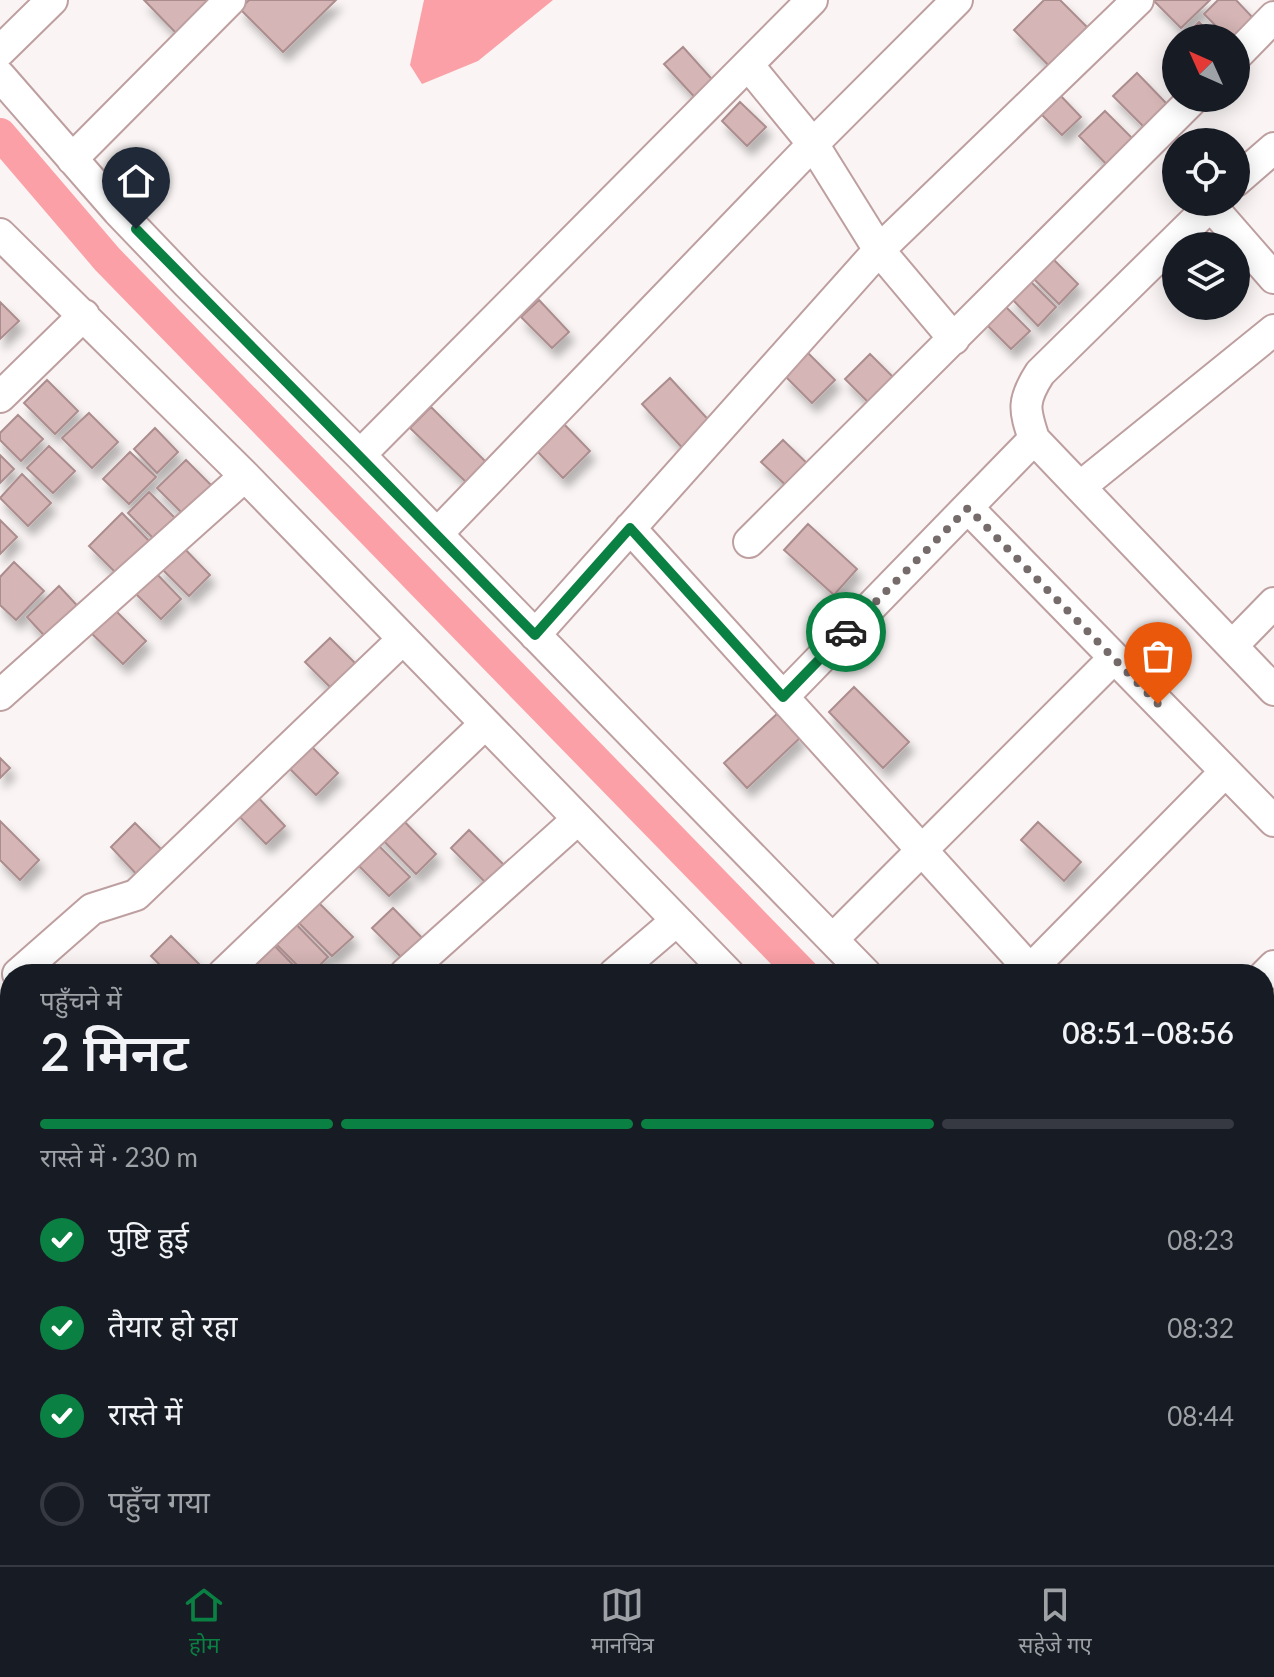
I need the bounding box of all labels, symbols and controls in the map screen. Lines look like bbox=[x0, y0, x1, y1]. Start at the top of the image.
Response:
north arrow bbox=[1162, 24, 1250, 112]
map controls bbox=[1162, 24, 1250, 320]
button: locate bbox=[1162, 128, 1250, 216]
pin bbox=[102, 147, 170, 229]
icon: home bbox=[114, 159, 158, 203]
button: layers bbox=[1162, 232, 1250, 320]
courier bbox=[806, 592, 886, 672]
icon: car bbox=[824, 610, 868, 654]
pin bbox=[1124, 622, 1192, 704]
icon: bag bbox=[1136, 634, 1180, 678]
text: पहुँचने में bbox=[40, 984, 122, 1016]
text: 08:51–08:56 bbox=[1062, 1014, 1234, 1050]
text: 2 मिनट bbox=[40, 1020, 189, 1082]
text: रास्ते में · 230 m bbox=[40, 1141, 198, 1173]
icon: check bbox=[40, 1218, 84, 1262]
text: पुष्टि हुई bbox=[108, 1219, 189, 1255]
text: 08:23 bbox=[1167, 1224, 1234, 1256]
icon: check bbox=[40, 1306, 84, 1350]
text: तैयार हो रहा bbox=[108, 1307, 238, 1343]
text: 08:32 bbox=[1167, 1312, 1234, 1344]
icon: check bbox=[40, 1394, 84, 1438]
text: रास्ते में bbox=[108, 1395, 182, 1431]
text: 08:44 bbox=[1167, 1400, 1234, 1432]
text: पहुँच गया bbox=[108, 1483, 210, 1519]
tab: होम bbox=[182, 1583, 226, 1662]
tab: मानचित्र bbox=[591, 1583, 654, 1662]
tab: सहेजे गए bbox=[1019, 1583, 1092, 1662]

